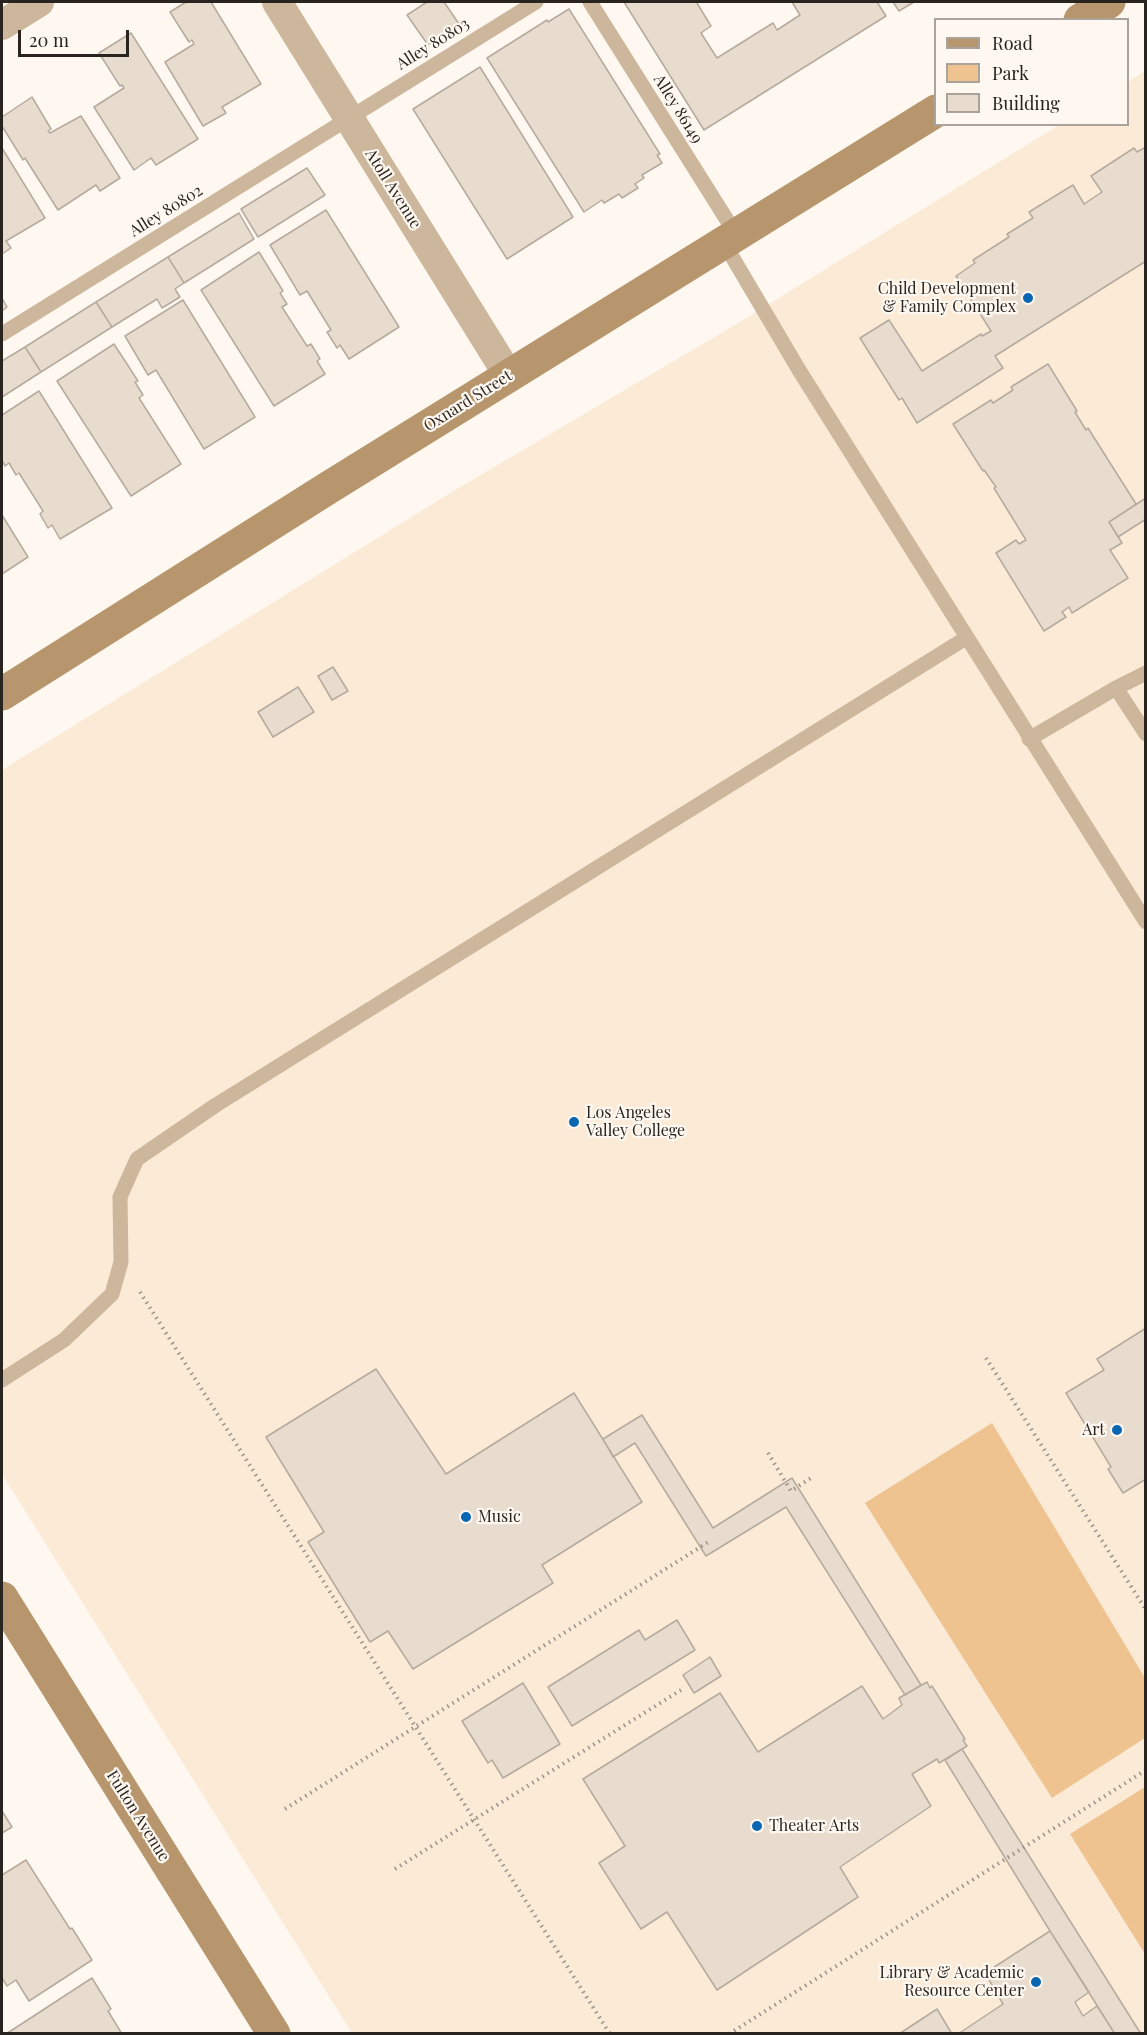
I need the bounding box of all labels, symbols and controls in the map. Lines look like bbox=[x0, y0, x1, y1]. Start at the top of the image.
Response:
street label: Alley 80803 bbox=[393, 14, 473, 74]
scale bar bbox=[21, 18, 132, 56]
legend bbox=[934, 18, 1129, 126]
text: 20 m bbox=[29, 28, 69, 52]
text: Road bbox=[992, 31, 1033, 55]
text: Park bbox=[992, 61, 1029, 85]
street label: Alley 86149 bbox=[649, 71, 707, 147]
text: Building bbox=[992, 91, 1060, 115]
street label: Atoll Avenue bbox=[361, 146, 425, 232]
street label: Alley 80802 bbox=[126, 181, 206, 241]
place label: Child Development & Family Complex bbox=[878, 279, 1016, 317]
marker: Child Development & Family Complex bbox=[1021, 291, 1035, 305]
street label: Oxnard Street bbox=[420, 366, 516, 436]
place label: Los Angeles Valley College bbox=[586, 1103, 685, 1141]
marker: Los Angeles Valley College bbox=[567, 1115, 581, 1129]
place label: Art bbox=[1082, 1420, 1105, 1440]
marker: Art bbox=[1110, 1423, 1124, 1437]
place label: Music bbox=[478, 1507, 521, 1527]
marker: Music bbox=[459, 1510, 473, 1524]
street label: Fulton Avenue bbox=[102, 1767, 174, 1865]
place label: Theater Arts bbox=[769, 1816, 859, 1836]
marker: Theater Arts bbox=[750, 1819, 764, 1833]
place label: Library & Academic Resource Center bbox=[879, 1963, 1024, 2001]
marker: Library & Academic Resource Center bbox=[1029, 1975, 1043, 1989]

